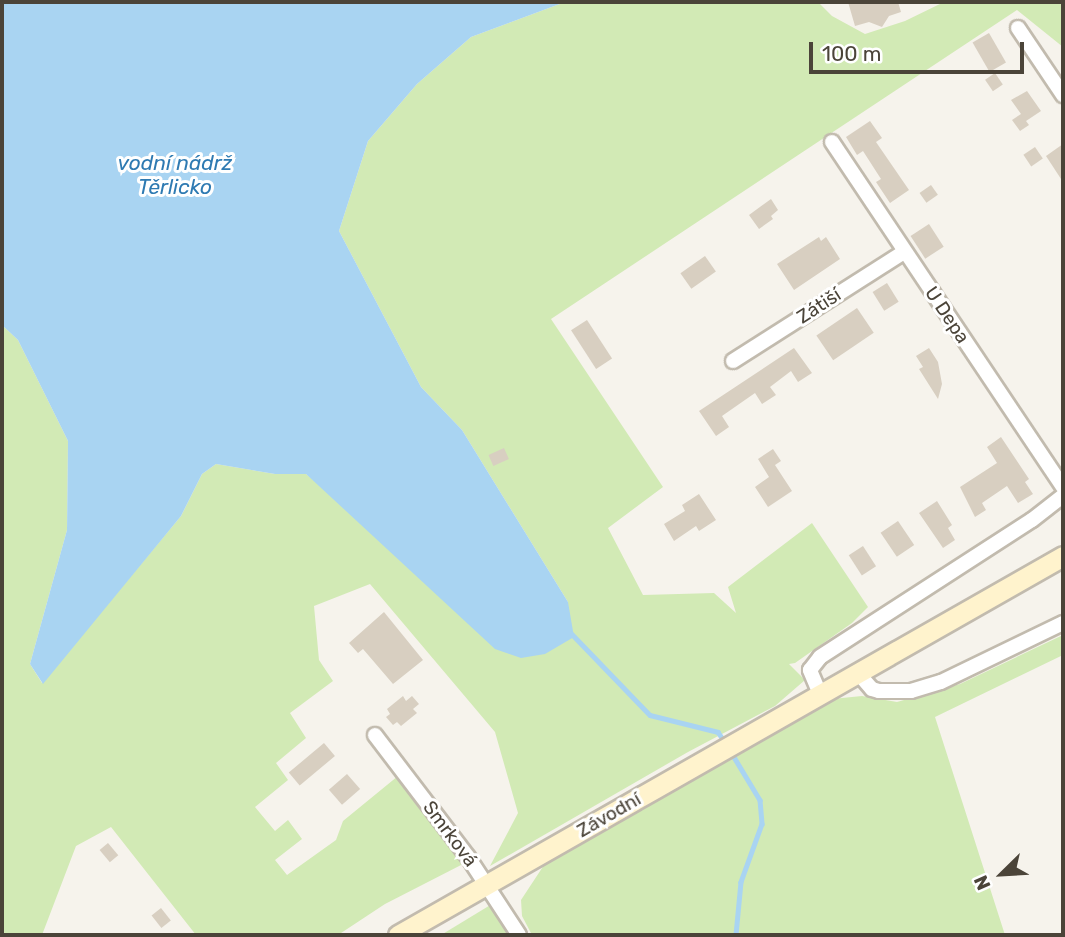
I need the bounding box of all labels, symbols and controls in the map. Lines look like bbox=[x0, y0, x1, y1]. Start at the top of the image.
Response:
scale bar bbox=[813, 28, 1028, 72]
text: 100 m bbox=[822, 41, 881, 66]
water label: vodní nádrž Těrlicko bbox=[118, 150, 232, 200]
street label: U Depa bbox=[920, 282, 974, 348]
street label: Zátiší bbox=[793, 283, 845, 329]
street label: Závodní bbox=[573, 788, 645, 842]
street label: Smrková bbox=[418, 797, 482, 871]
north arrow bbox=[967, 839, 1037, 909]
text: N bbox=[969, 872, 996, 894]

